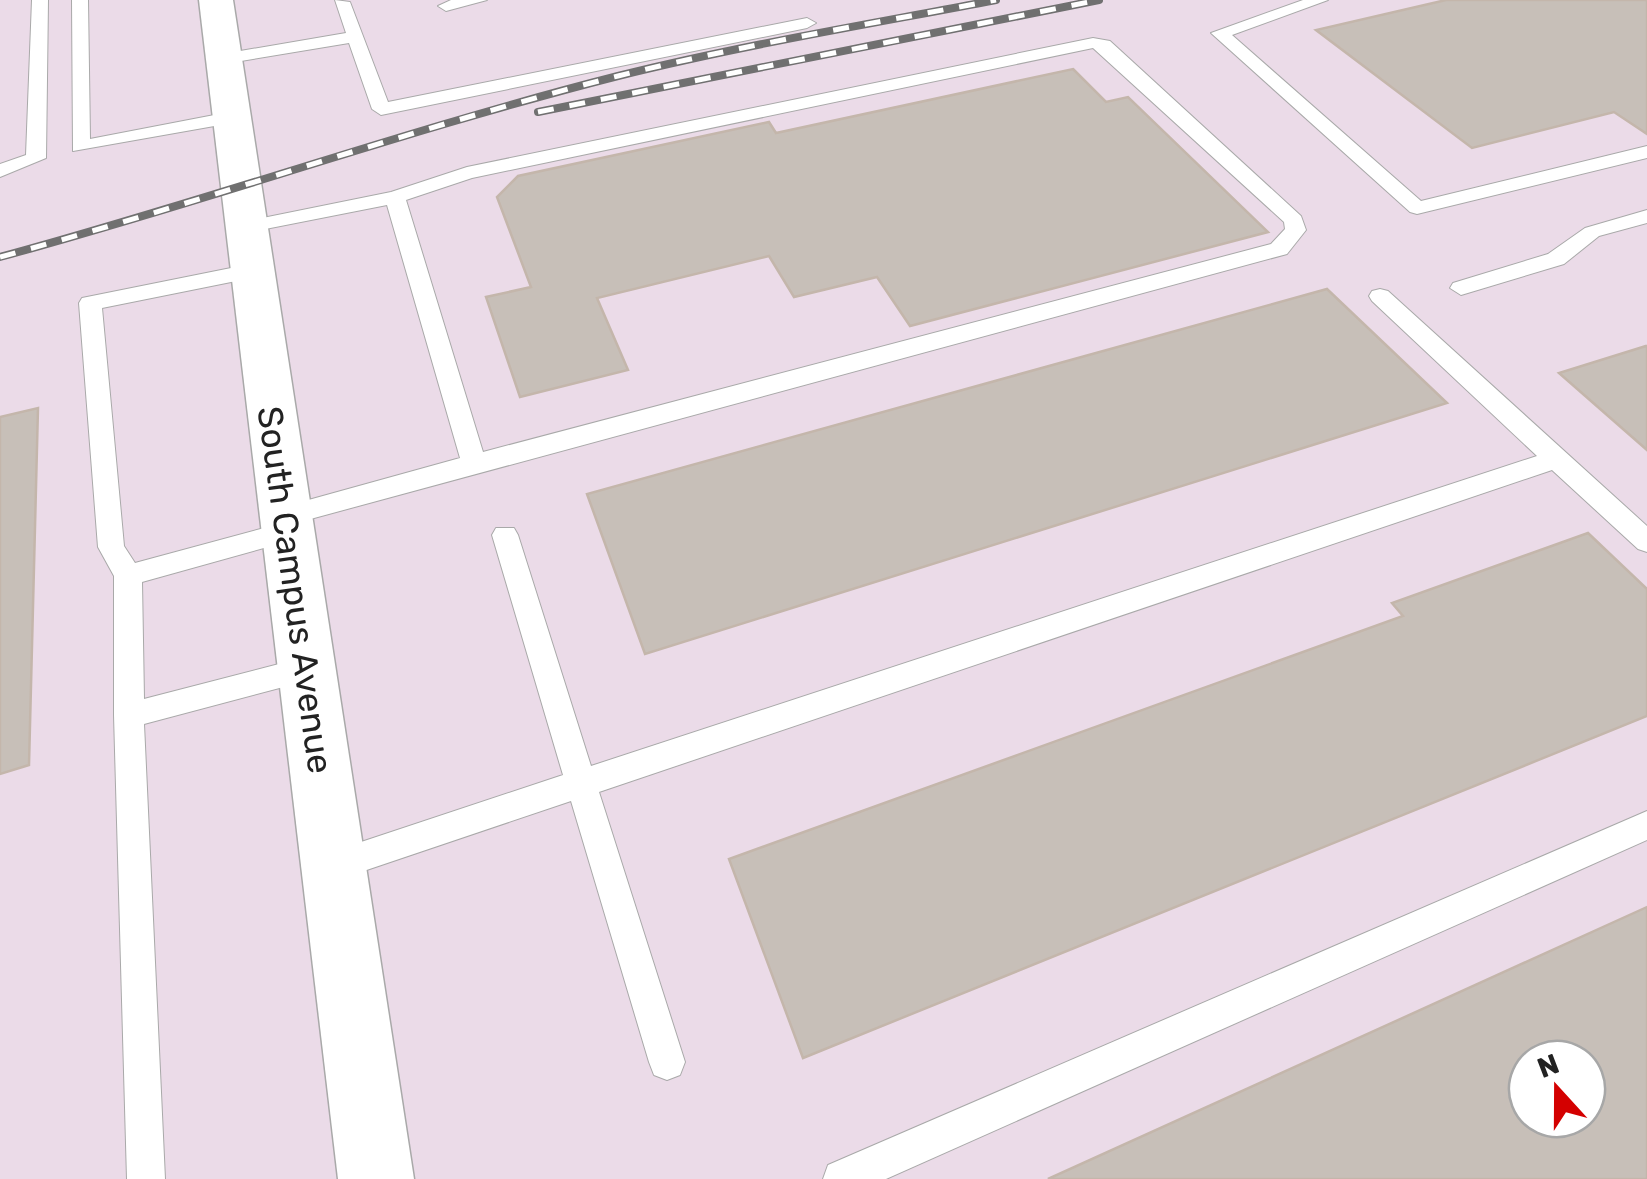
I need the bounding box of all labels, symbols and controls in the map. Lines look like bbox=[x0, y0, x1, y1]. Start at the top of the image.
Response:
street label: South Campus Avenue bbox=[248, 404, 342, 776]
north arrow bbox=[1507, 1039, 1607, 1139]
text: N bbox=[1533, 1047, 1564, 1085]

